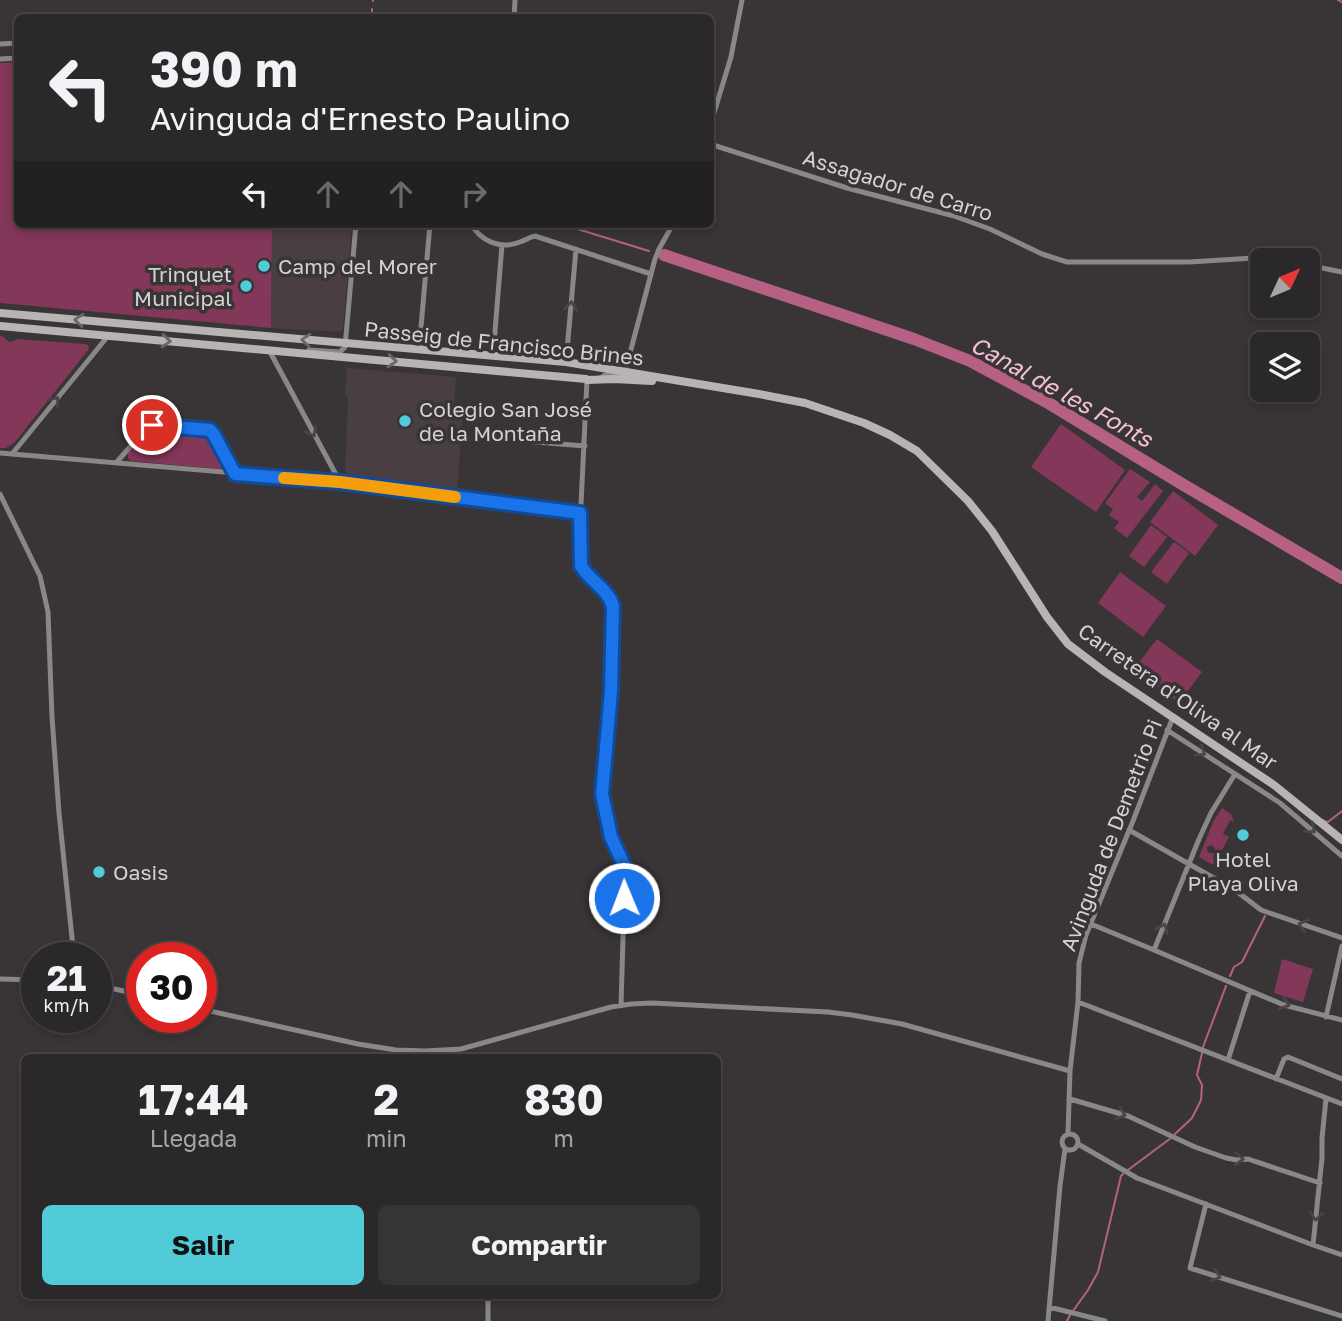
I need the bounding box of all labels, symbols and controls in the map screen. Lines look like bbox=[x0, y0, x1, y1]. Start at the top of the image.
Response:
text: 390 m bbox=[150, 39, 298, 98]
icon: left bbox=[35, 42, 126, 133]
text: Avinguda d'Ernesto Paulino bbox=[150, 99, 570, 137]
street label: Assagador de Carro bbox=[800, 144, 996, 226]
icon: left bbox=[236, 175, 274, 213]
icon: ahead bbox=[309, 175, 347, 213]
icon: ahead bbox=[382, 175, 420, 213]
icon: right bbox=[455, 175, 493, 213]
north arrow bbox=[1250, 248, 1320, 318]
map controls bbox=[1250, 248, 1320, 402]
place label: Camp del Morer bbox=[278, 253, 437, 279]
marker: Camp del Morer bbox=[256, 258, 272, 274]
place label: Trinquet Municipal bbox=[134, 261, 232, 311]
marker: Trinquet Municipal bbox=[238, 278, 254, 294]
one-way arrow bbox=[563, 300, 578, 311]
one-way arrow bbox=[74, 313, 85, 328]
street label: Passeig de Francisco Brines bbox=[363, 315, 645, 371]
water label: Canal de les Fonts bbox=[966, 330, 1158, 453]
button: layers bbox=[1250, 332, 1320, 402]
one-way arrow bbox=[160, 333, 171, 348]
one-way arrow bbox=[300, 333, 311, 348]
one-way arrow bbox=[387, 353, 398, 368]
pin bbox=[122, 395, 182, 455]
one-way arrow bbox=[46, 396, 59, 408]
place label: Colegio San José de la Montaña bbox=[419, 396, 592, 446]
icon: arrive bbox=[133, 406, 171, 444]
marker: Colegio San José de la Montaña bbox=[397, 413, 413, 429]
one-way arrow bbox=[304, 425, 318, 437]
street label: Carretera d’Oliva al Mar bbox=[1073, 617, 1283, 775]
street label: Avinguda de Demetrio Pi bbox=[1055, 715, 1167, 955]
one-way arrow bbox=[1193, 744, 1206, 756]
one-way arrow bbox=[1303, 821, 1316, 834]
marker: Hotel Playa Oliva bbox=[1235, 827, 1251, 843]
place label: Hotel Playa Oliva bbox=[1187, 846, 1299, 896]
place label: Oasis bbox=[113, 859, 168, 885]
position arrow bbox=[587, 861, 661, 935]
marker: Oasis bbox=[91, 864, 107, 880]
one-way arrow bbox=[1298, 919, 1310, 933]
one-way arrow bbox=[1155, 923, 1169, 935]
speed limit sign: 30 bbox=[126, 942, 217, 1033]
text: 21 bbox=[47, 957, 86, 999]
text: km/h bbox=[44, 994, 89, 1016]
one-way arrow bbox=[1279, 996, 1291, 1011]
text: 17:44 bbox=[138, 1074, 249, 1124]
text: 2 bbox=[373, 1074, 399, 1124]
text: 830 bbox=[524, 1074, 604, 1124]
one-way arrow bbox=[1114, 1106, 1127, 1120]
text: Llegada bbox=[150, 1124, 237, 1152]
text: min bbox=[366, 1124, 407, 1152]
text: m bbox=[554, 1124, 574, 1152]
one-way arrow bbox=[1234, 1151, 1245, 1166]
button: Salir bbox=[42, 1205, 364, 1285]
button: Compartir bbox=[378, 1205, 700, 1285]
one-way arrow bbox=[1308, 1210, 1323, 1222]
one-way arrow bbox=[1209, 1268, 1222, 1282]

